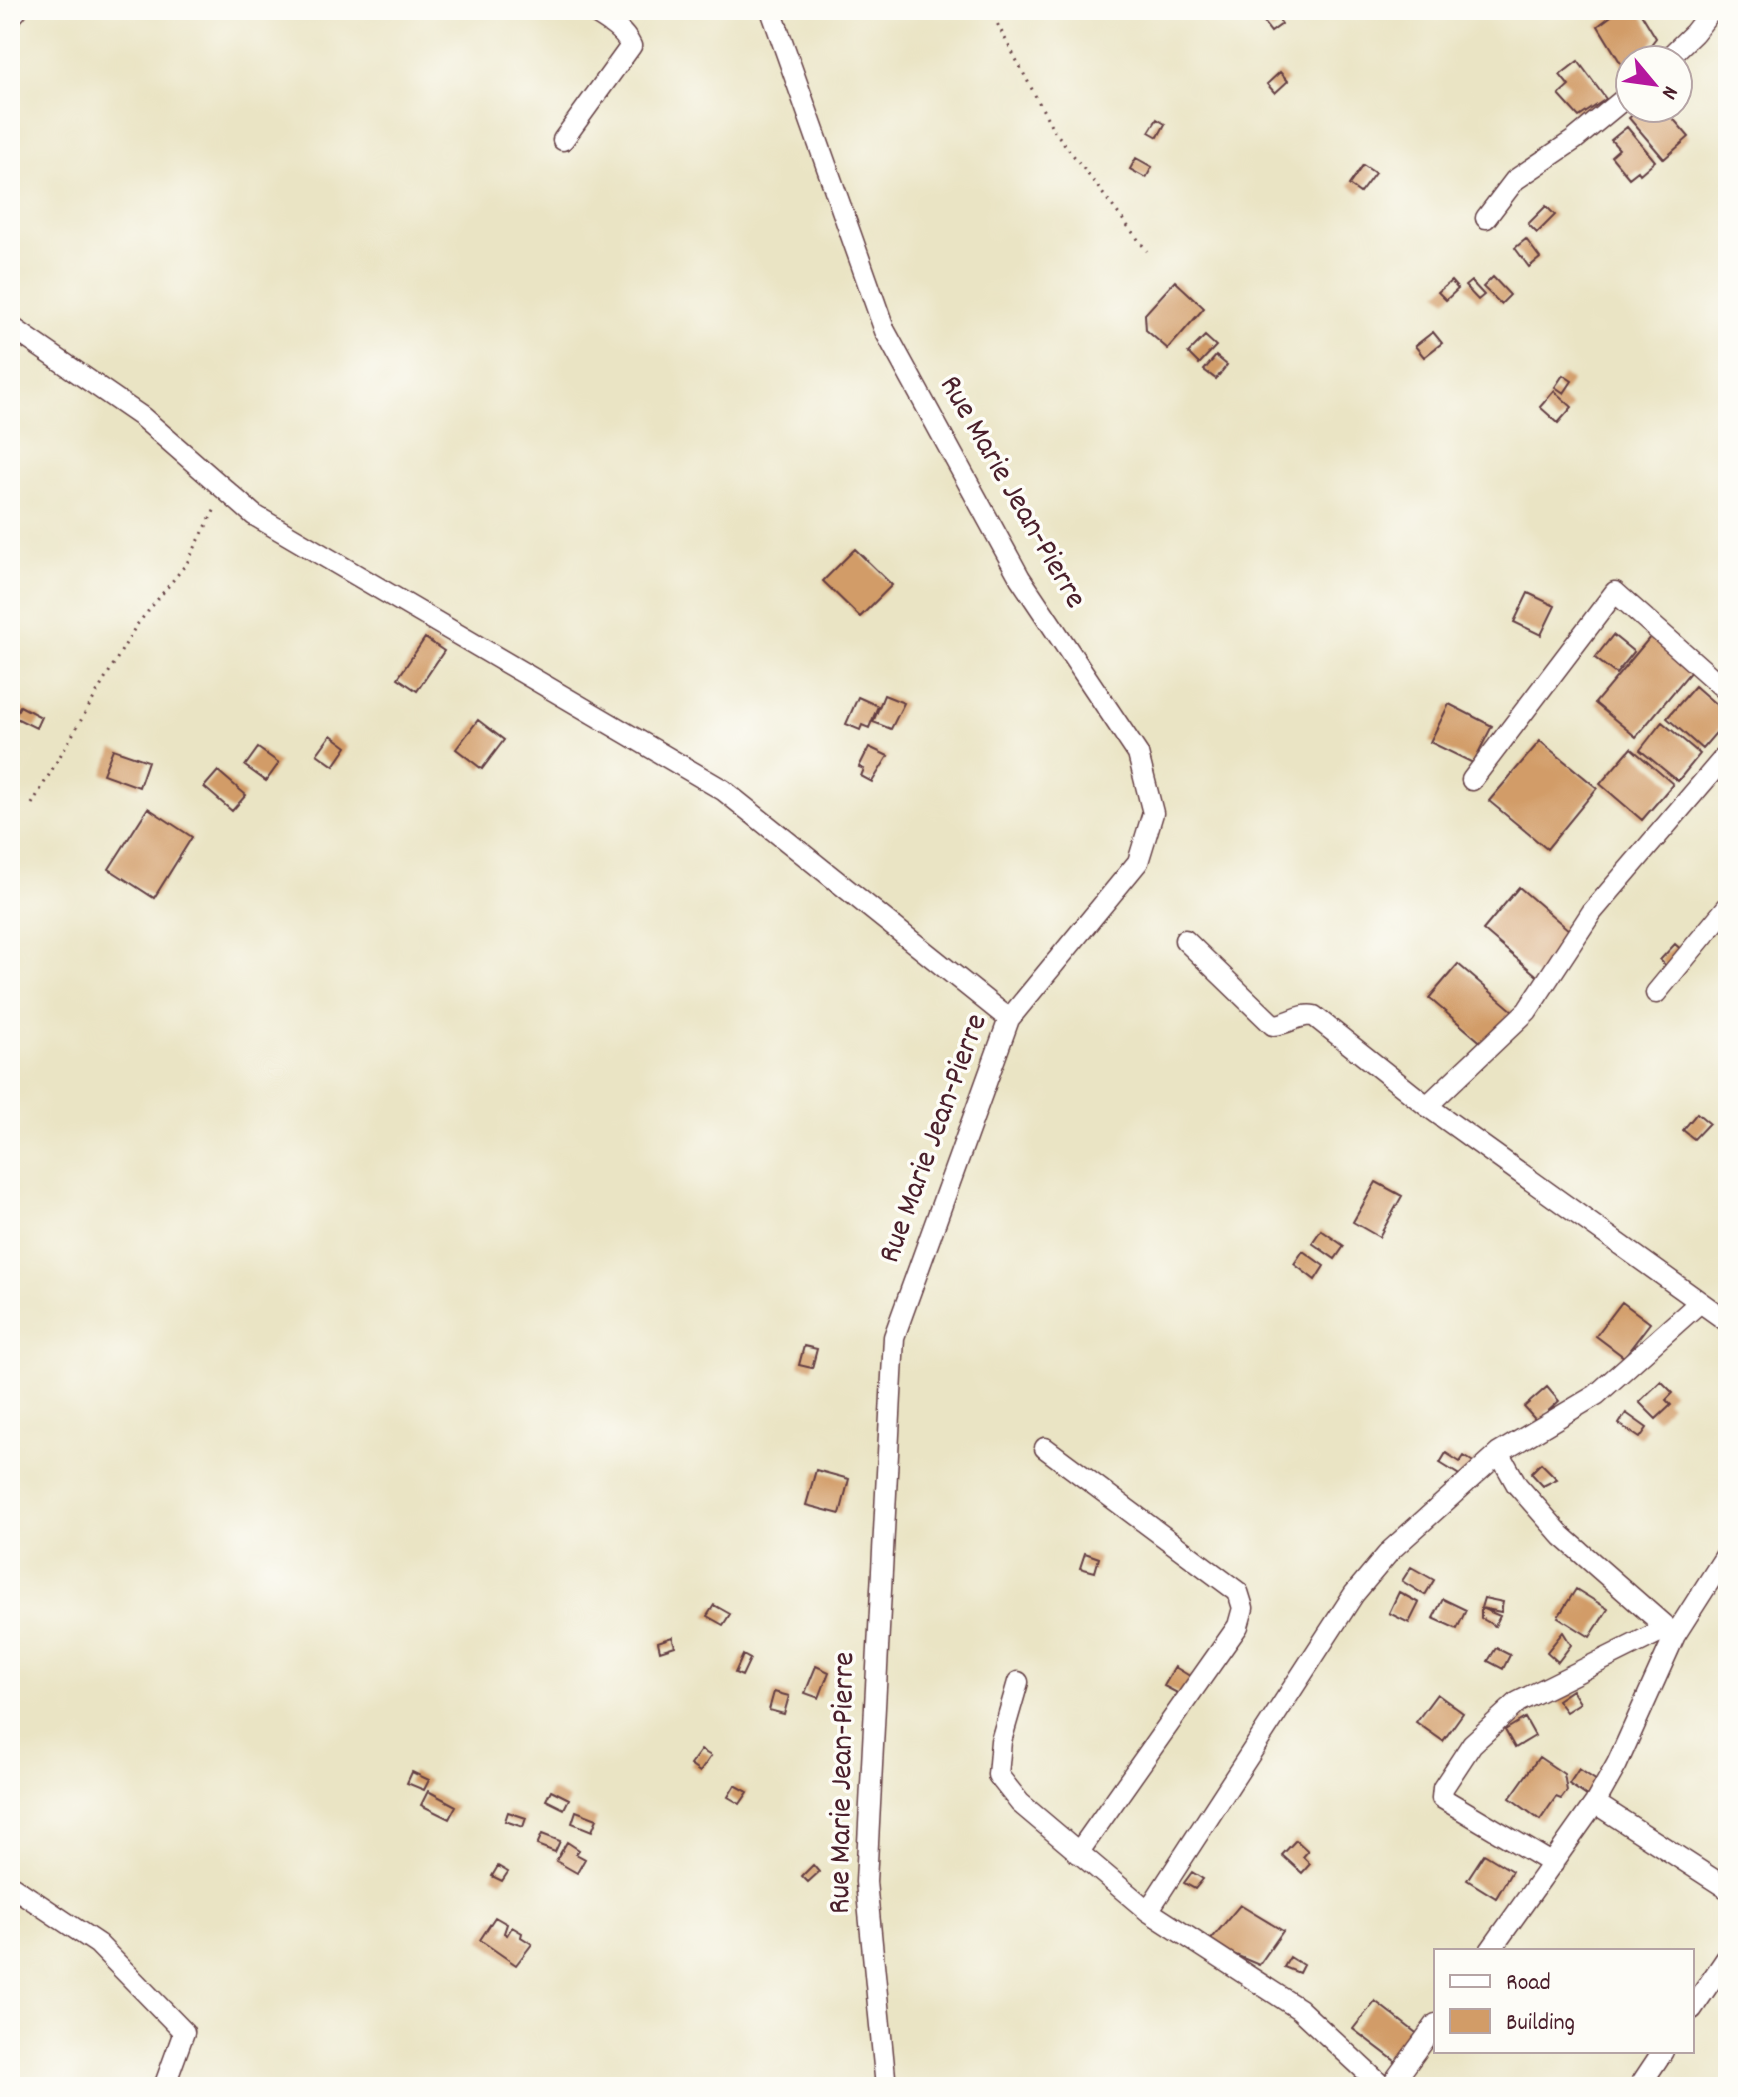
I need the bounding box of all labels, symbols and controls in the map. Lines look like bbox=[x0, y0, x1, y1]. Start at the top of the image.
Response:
north arrow bbox=[1614, 44, 1694, 124]
text: N bbox=[1652, 80, 1685, 104]
street label: Rue Marie Jean-Pierre bbox=[925, 368, 1097, 618]
street label: Rue Marie Jean-Pierre bbox=[869, 1008, 1001, 1270]
street label: Rue Marie Jean-Pierre bbox=[819, 1651, 869, 1915]
legend bbox=[1434, 1949, 1694, 2053]
text: Road bbox=[1506, 1967, 1551, 2001]
text: Building bbox=[1506, 2007, 1575, 2041]

